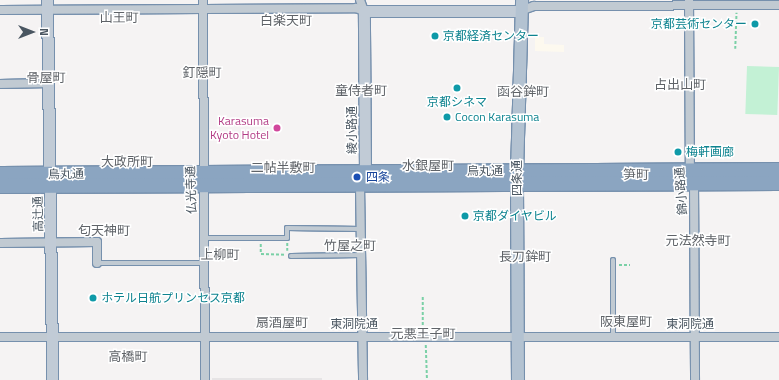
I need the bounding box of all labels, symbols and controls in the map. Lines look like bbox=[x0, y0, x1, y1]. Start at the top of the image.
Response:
district label: 山王町 bbox=[100, 9, 138, 25]
north arrow bbox=[12, 12, 52, 52]
district label: 白楽天町 bbox=[260, 12, 312, 28]
place label: 京都芸術センター bbox=[651, 17, 747, 31]
marker: 京都芸術センター bbox=[750, 19, 760, 29]
text: N bbox=[36, 28, 52, 36]
place label: 京都経済センター bbox=[443, 29, 539, 43]
marker: 京都経済センター bbox=[430, 31, 440, 41]
district label: 釘隠町 bbox=[183, 64, 221, 80]
district label: 骨屋町 bbox=[27, 69, 65, 85]
district label: 占出山町 bbox=[654, 76, 706, 92]
district label: 童侍者町 bbox=[335, 82, 387, 98]
marker: 京都シネマ bbox=[452, 83, 462, 93]
district label: 函谷鉾町 bbox=[497, 83, 549, 99]
place label: 京都シネマ bbox=[427, 95, 487, 109]
street label: 綾小路通 bbox=[345, 106, 359, 154]
place label: Cocon Karasuma bbox=[455, 110, 539, 124]
marker: Cocon Karasuma bbox=[442, 112, 452, 122]
place label: Karasuma Kyoto Hotel bbox=[210, 114, 269, 142]
marker: Karasuma Kyoto Hotel bbox=[272, 123, 282, 133]
place label: 梅軒画廊 bbox=[686, 145, 734, 159]
marker: 梅軒画廊 bbox=[673, 147, 683, 157]
district label: 大政所町 bbox=[101, 153, 153, 169]
district label: 水銀屋町 bbox=[402, 157, 454, 173]
district label: 二帖半敷町 bbox=[251, 159, 315, 175]
street label: 四条通 bbox=[510, 160, 524, 196]
street label: 烏丸通 bbox=[467, 164, 503, 178]
street label: 烏丸通 bbox=[48, 166, 84, 182]
street label: 仏光寺通 bbox=[183, 166, 199, 214]
district label: 笋町 bbox=[623, 166, 649, 182]
street label: 錦小路通 bbox=[672, 167, 690, 215]
place label: 四条 bbox=[366, 170, 390, 184]
marker: 四条 bbox=[351, 171, 363, 183]
street label: 高辻通 bbox=[30, 196, 46, 232]
place label: 京都ダイヤビル bbox=[473, 209, 557, 223]
marker: 京都ダイヤビル bbox=[460, 211, 470, 221]
district label: 匂天神町 bbox=[78, 222, 130, 238]
district label: 元法然寺町 bbox=[666, 232, 730, 248]
district label: 竹屋之町 bbox=[324, 237, 376, 253]
district label: 上柳町 bbox=[201, 246, 239, 262]
district label: 長刀鉾町 bbox=[499, 248, 551, 264]
place label: ホテル日航プリンセス京都 bbox=[101, 291, 245, 305]
marker: ホテル日航プリンセス京都 bbox=[88, 293, 98, 303]
district label: 阪東屋町 bbox=[600, 313, 652, 329]
district label: 扇酒屋町 bbox=[256, 314, 308, 330]
street label: 東洞院通 bbox=[330, 317, 378, 331]
street label: 東洞院通 bbox=[666, 317, 714, 331]
district label: 元悪王子町 bbox=[391, 325, 455, 341]
district label: 高橋町 bbox=[109, 348, 147, 364]

